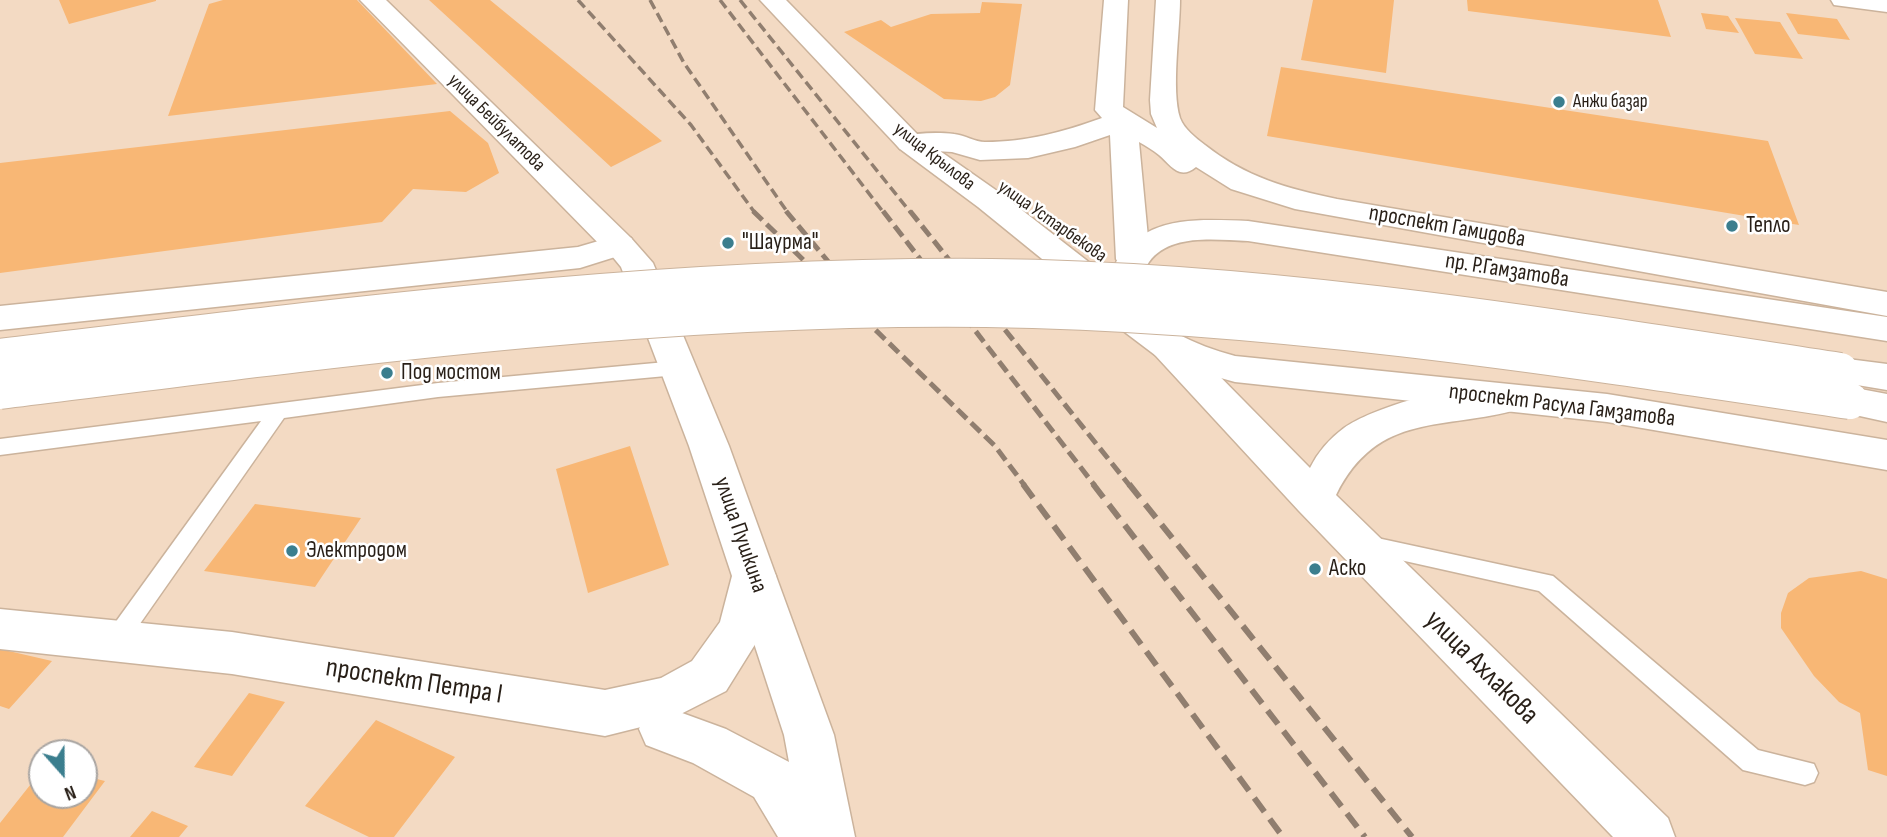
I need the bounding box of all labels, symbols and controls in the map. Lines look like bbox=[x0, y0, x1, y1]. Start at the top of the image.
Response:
street label: улица Бейбулатова bbox=[442, 69, 550, 177]
place label: Анжи базар bbox=[1573, 91, 1648, 113]
marker: Анжи базар bbox=[1551, 94, 1567, 110]
street label: улица Крылова bbox=[889, 118, 979, 196]
street label: улица Устарбекова bbox=[993, 176, 1111, 268]
street label: проспект Гамидова bbox=[1367, 200, 1527, 254]
place label: Тепло bbox=[1746, 212, 1791, 240]
marker: Тепло bbox=[1724, 218, 1740, 234]
place label: "Шаурма" bbox=[742, 229, 818, 257]
marker: "Шаурма" bbox=[720, 235, 736, 251]
street label: пр. Р.Гамзатова bbox=[1443, 248, 1571, 294]
place label: Под мостом bbox=[401, 359, 501, 387]
marker: Под мостом bbox=[379, 365, 395, 381]
street label: проспект Расула Гамзатова bbox=[1447, 378, 1677, 434]
street label: улица Пушкина bbox=[707, 474, 773, 596]
place label: Электродом bbox=[306, 537, 407, 565]
marker: Электродом bbox=[284, 543, 300, 559]
place label: Аско bbox=[1329, 555, 1366, 583]
marker: Аско bbox=[1307, 561, 1323, 577]
street label: улица Ахлакова bbox=[1417, 604, 1545, 732]
street label: проспект Петра I bbox=[323, 651, 505, 713]
north arrow bbox=[28, 739, 98, 809]
text: N bbox=[61, 780, 79, 805]

